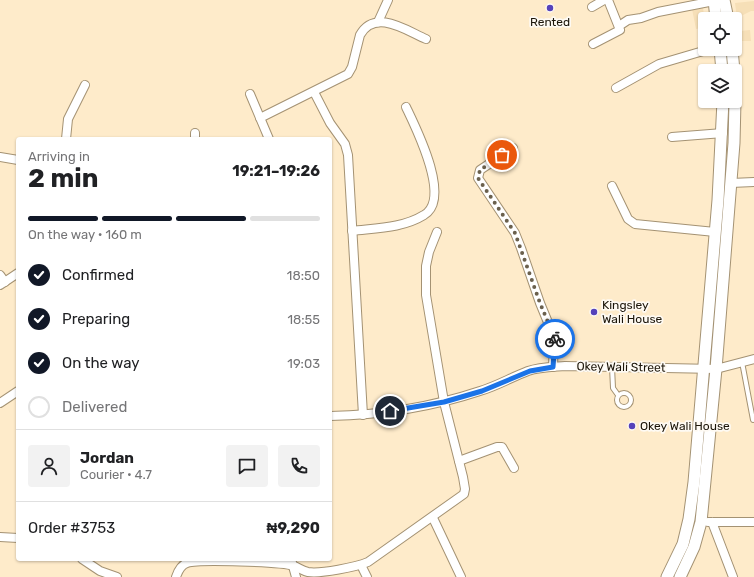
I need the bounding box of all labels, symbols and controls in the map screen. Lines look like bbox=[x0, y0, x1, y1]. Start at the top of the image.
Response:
marker: Rented bbox=[545, 3, 555, 13]
map controls bbox=[698, 12, 742, 108]
button: locate bbox=[698, 12, 742, 56]
place label: Rented bbox=[530, 15, 570, 29]
button: layers bbox=[698, 64, 742, 108]
pin bbox=[485, 138, 519, 172]
icon: bag bbox=[491, 144, 513, 166]
text: Arriving in bbox=[28, 149, 90, 164]
text: 19:21–19:26 bbox=[232, 162, 320, 180]
text: 2 min bbox=[28, 163, 98, 194]
text: On the way · 160 m bbox=[28, 227, 142, 242]
icon: check bbox=[28, 264, 50, 286]
text: Confirmed bbox=[62, 266, 134, 284]
text: 18:50 bbox=[287, 268, 320, 283]
place label: Kingsley Wali House bbox=[602, 298, 663, 326]
marker: Kingsley Wali House bbox=[589, 307, 599, 317]
icon: check bbox=[28, 308, 50, 330]
text: Preparing bbox=[62, 310, 130, 328]
text: 18:55 bbox=[287, 312, 320, 327]
courier bbox=[535, 319, 575, 359]
icon: bike bbox=[544, 328, 566, 350]
icon: check bbox=[28, 352, 50, 374]
text: On the way bbox=[62, 354, 140, 372]
text: 19:03 bbox=[287, 356, 320, 371]
street label: Okey Wali Street bbox=[576, 359, 666, 375]
pin bbox=[373, 394, 407, 428]
text: Delivered bbox=[62, 398, 127, 416]
icon: home bbox=[379, 400, 401, 422]
place label: Okey Wali House bbox=[640, 419, 730, 433]
marker: Okey Wali House bbox=[627, 421, 637, 431]
button: person bbox=[28, 445, 70, 487]
button: chat bbox=[226, 445, 268, 487]
button: phone bbox=[278, 445, 320, 487]
text: Jordan bbox=[80, 449, 134, 467]
text: Courier · 4.7 bbox=[80, 467, 152, 482]
text: Order #3753 bbox=[28, 519, 115, 537]
text: ₦9,290 bbox=[267, 519, 320, 537]

